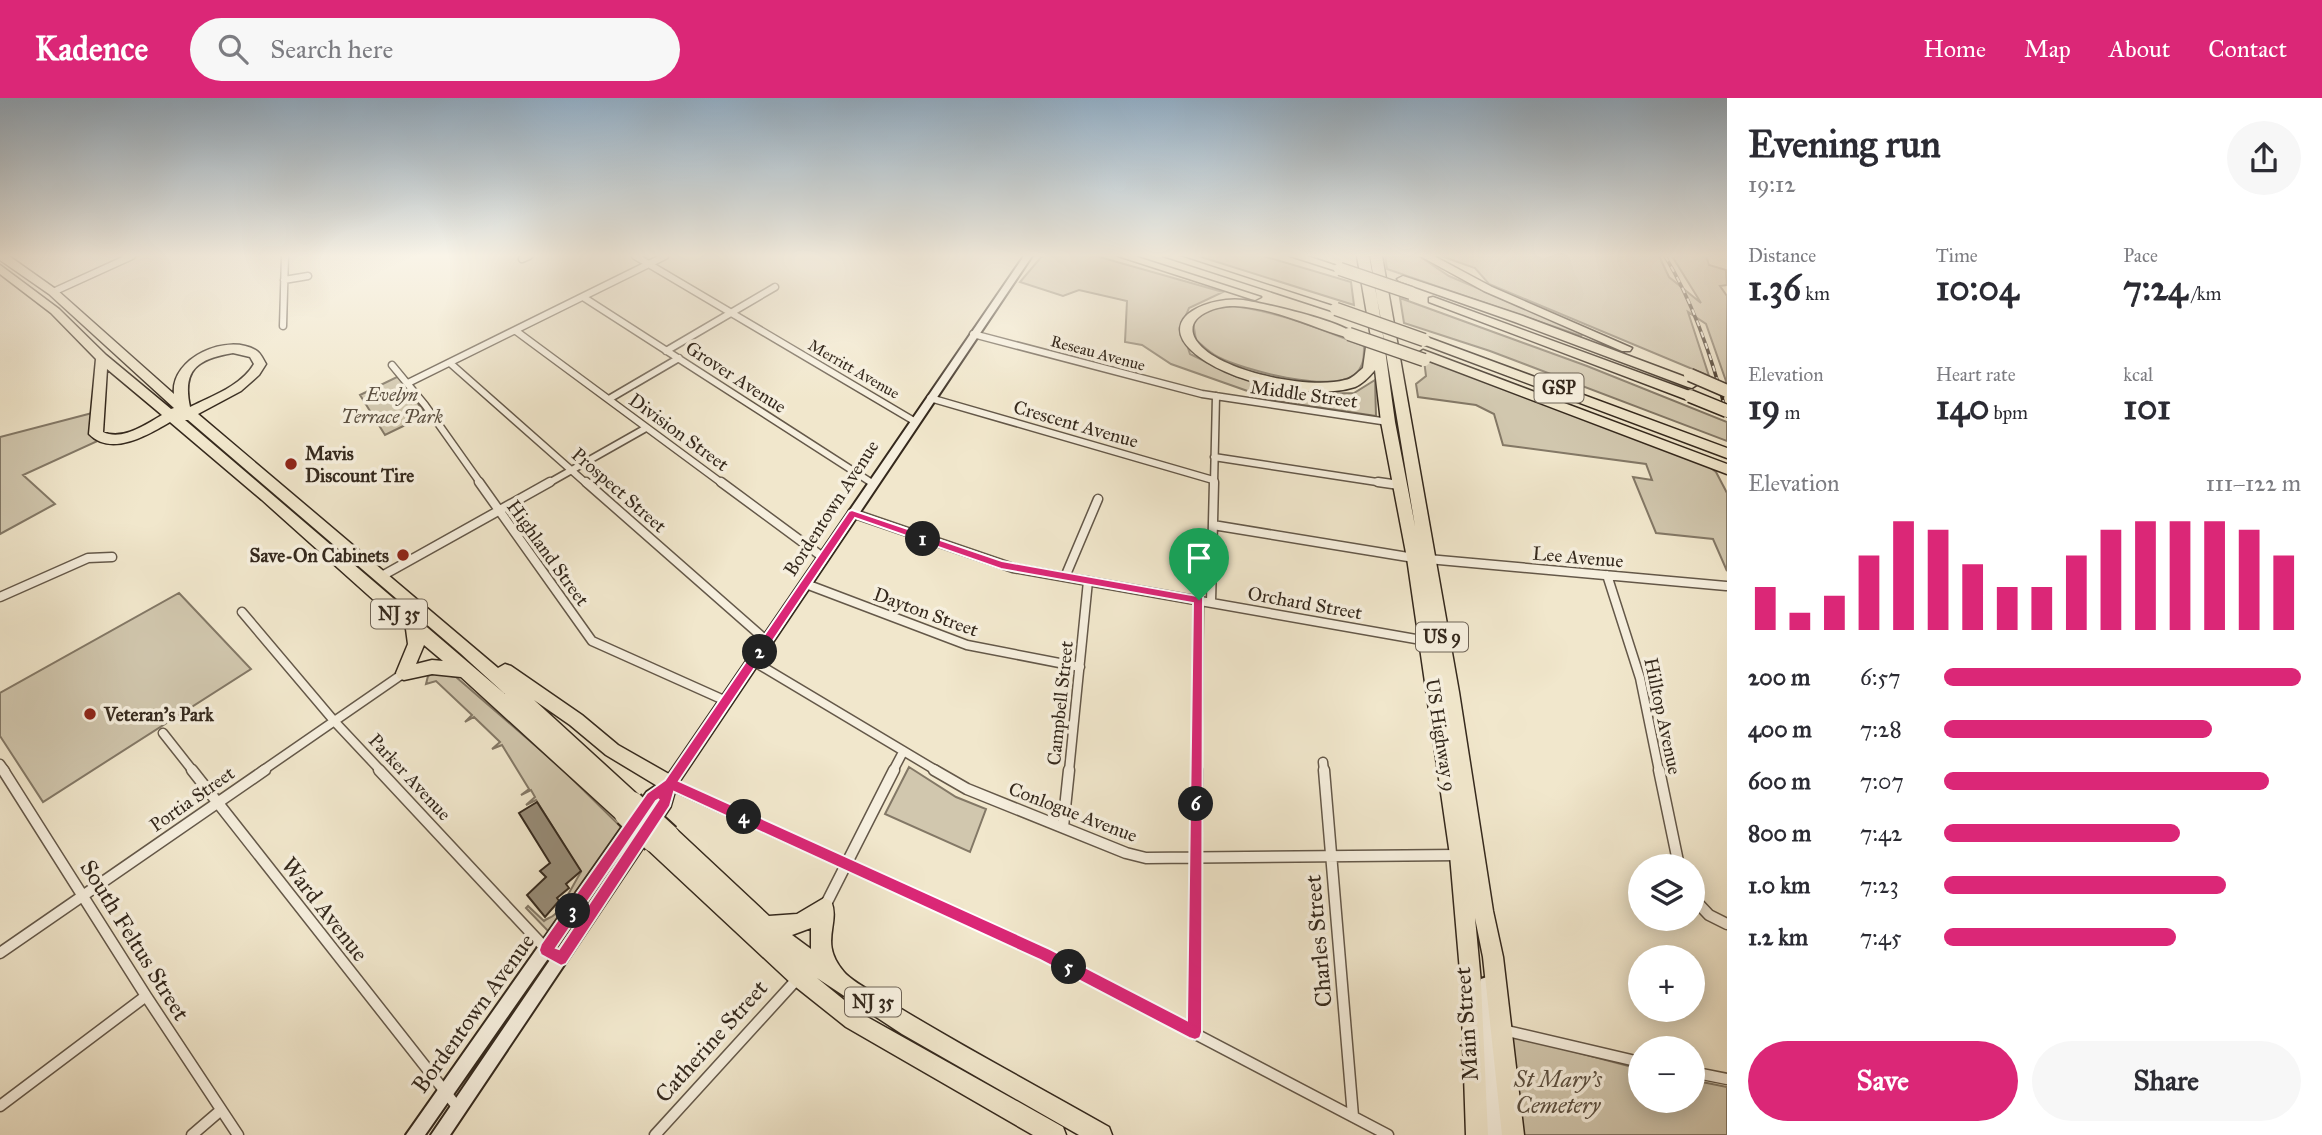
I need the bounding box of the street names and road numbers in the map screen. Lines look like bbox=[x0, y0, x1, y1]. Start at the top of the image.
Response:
street label: Reseau Avenue bbox=[1049, 331, 1148, 375]
street label: Merritt Avenue bbox=[805, 335, 903, 403]
street label: Grover Avenue bbox=[681, 336, 791, 418]
road number: GSP bbox=[1534, 374, 1584, 402]
street label: Middle Street bbox=[1249, 375, 1359, 413]
street label: Division Street bbox=[625, 388, 734, 476]
street label: Crescent Avenue bbox=[1011, 395, 1141, 453]
street label: Bordentown Avenue bbox=[779, 436, 883, 580]
street label: Prospect Street bbox=[567, 443, 671, 538]
street label: Highland Street bbox=[501, 496, 594, 611]
street label: Lee Avenue bbox=[1532, 542, 1624, 572]
street label: Dayton Street bbox=[871, 582, 982, 642]
street label: Orchard Street bbox=[1246, 582, 1364, 624]
road number: NJ 35 bbox=[371, 600, 427, 628]
road number: US 9 bbox=[1416, 622, 1468, 652]
street label: Campbell Street bbox=[1042, 639, 1078, 766]
street label: Hilltop Avenue bbox=[1639, 655, 1687, 777]
street label: US Highway 9 bbox=[1420, 677, 1461, 793]
street label: Parker Avenue bbox=[364, 729, 456, 825]
street label: Portia Street bbox=[145, 761, 239, 837]
street label: Conlogue Avenue bbox=[1005, 777, 1141, 848]
street label: Ward Avenue bbox=[276, 851, 374, 967]
street label: South Feltus Street bbox=[74, 854, 196, 1026]
street label: Charles Street bbox=[1298, 874, 1338, 1008]
street label: Bordentown Avenue bbox=[406, 928, 540, 1098]
street label: Main Street bbox=[1448, 966, 1484, 1082]
street label: Catherine Street bbox=[649, 974, 773, 1108]
road number: NJ 35 bbox=[845, 988, 901, 1016]

